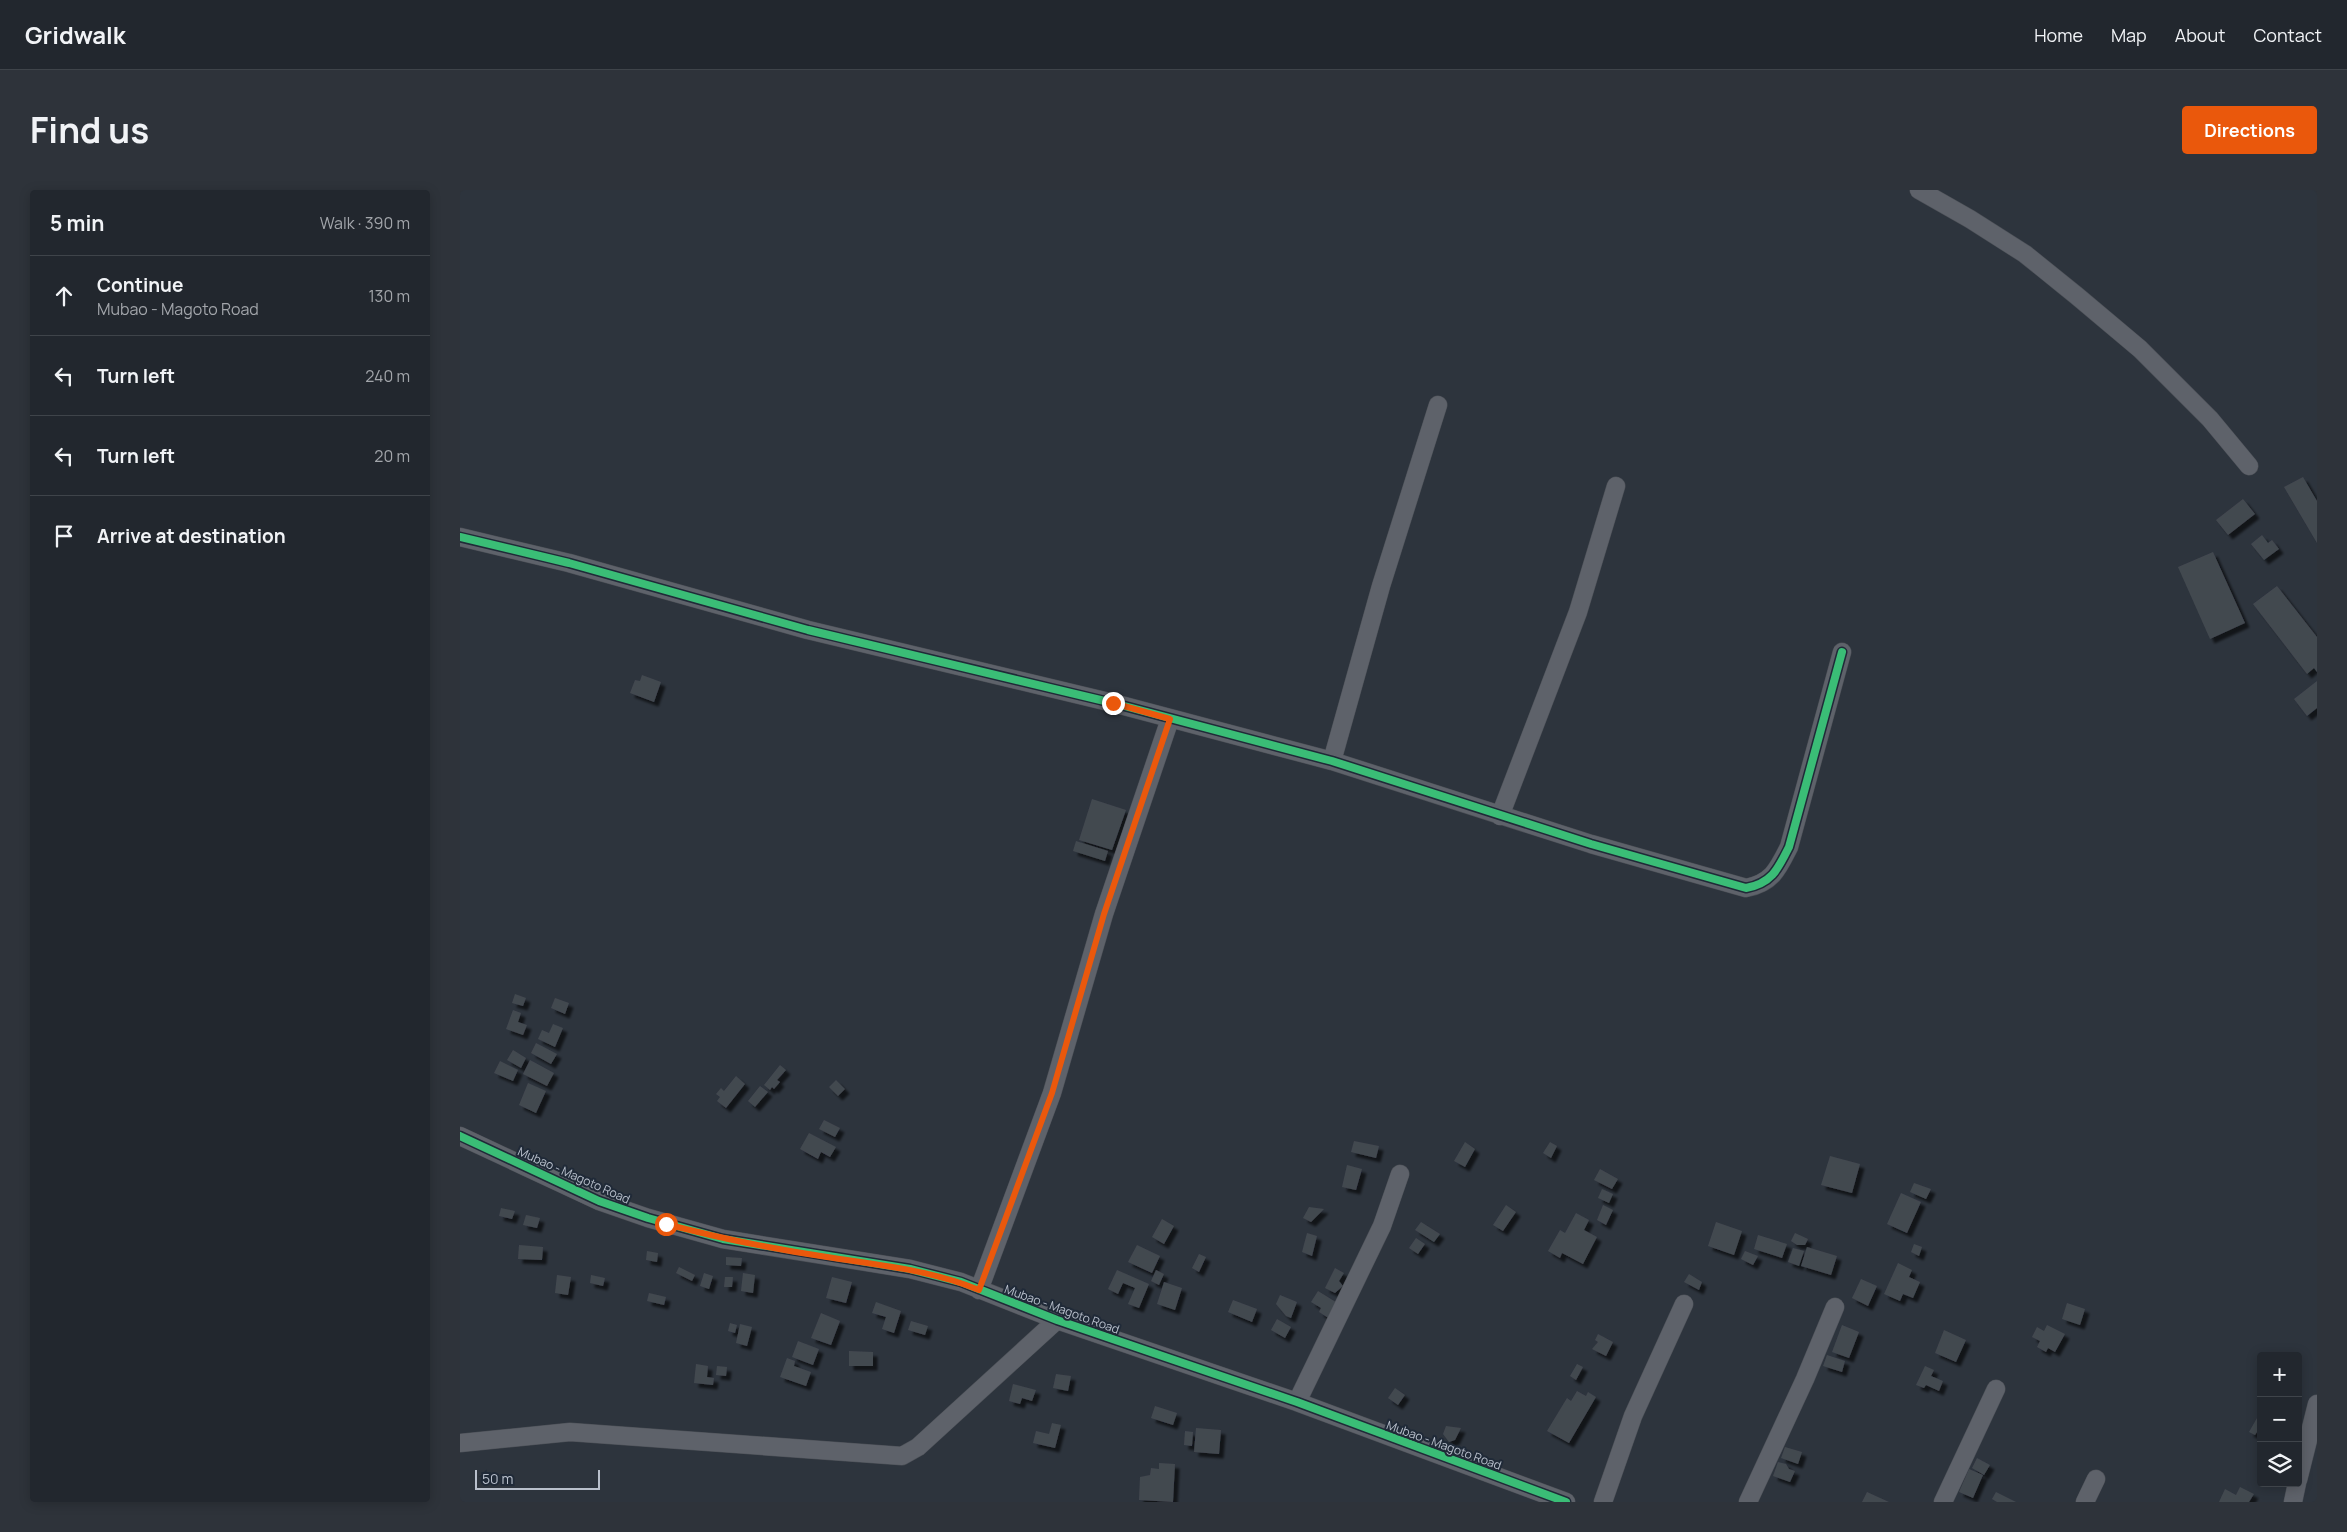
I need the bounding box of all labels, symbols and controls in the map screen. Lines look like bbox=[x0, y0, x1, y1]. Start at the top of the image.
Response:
text: Gridwalk bbox=[25, 18, 126, 51]
text: Home bbox=[2034, 23, 2083, 47]
text: Map bbox=[2111, 23, 2147, 47]
text: About bbox=[2175, 23, 2225, 47]
text: Contact bbox=[2253, 23, 2322, 47]
text: Find us bbox=[30, 106, 149, 154]
button: Directions bbox=[2182, 106, 2317, 154]
text: 5 min bbox=[50, 209, 104, 237]
text: Walk · 390 m bbox=[320, 212, 410, 234]
text: Continue bbox=[97, 272, 183, 298]
icon: ahead bbox=[50, 282, 78, 310]
text: 130 m bbox=[368, 285, 410, 307]
text: Mubao - Magoto Road bbox=[97, 298, 259, 320]
icon: left bbox=[50, 362, 78, 390]
text: Turn left bbox=[97, 363, 175, 389]
text: 240 m bbox=[365, 365, 410, 387]
icon: left bbox=[50, 442, 78, 470]
text: Turn left bbox=[97, 443, 175, 469]
text: 20 m bbox=[374, 445, 410, 467]
icon: arrive bbox=[50, 522, 78, 550]
text: Arrive at destination bbox=[97, 523, 286, 549]
route end bbox=[1102, 692, 1125, 715]
street label: Mubao - Magoto Road bbox=[515, 1143, 633, 1207]
route start bbox=[655, 1213, 678, 1236]
street label: Mubao - Magoto Road bbox=[1002, 1280, 1122, 1338]
map controls bbox=[2257, 1352, 2302, 1487]
button: + bbox=[2257, 1352, 2302, 1397]
button: − bbox=[2257, 1397, 2302, 1442]
street label: Mubao - Magoto Road bbox=[1384, 1416, 1504, 1474]
button: layers bbox=[2257, 1442, 2302, 1487]
scale bar bbox=[475, 1467, 600, 1490]
text: 50 m bbox=[482, 1469, 513, 1488]

